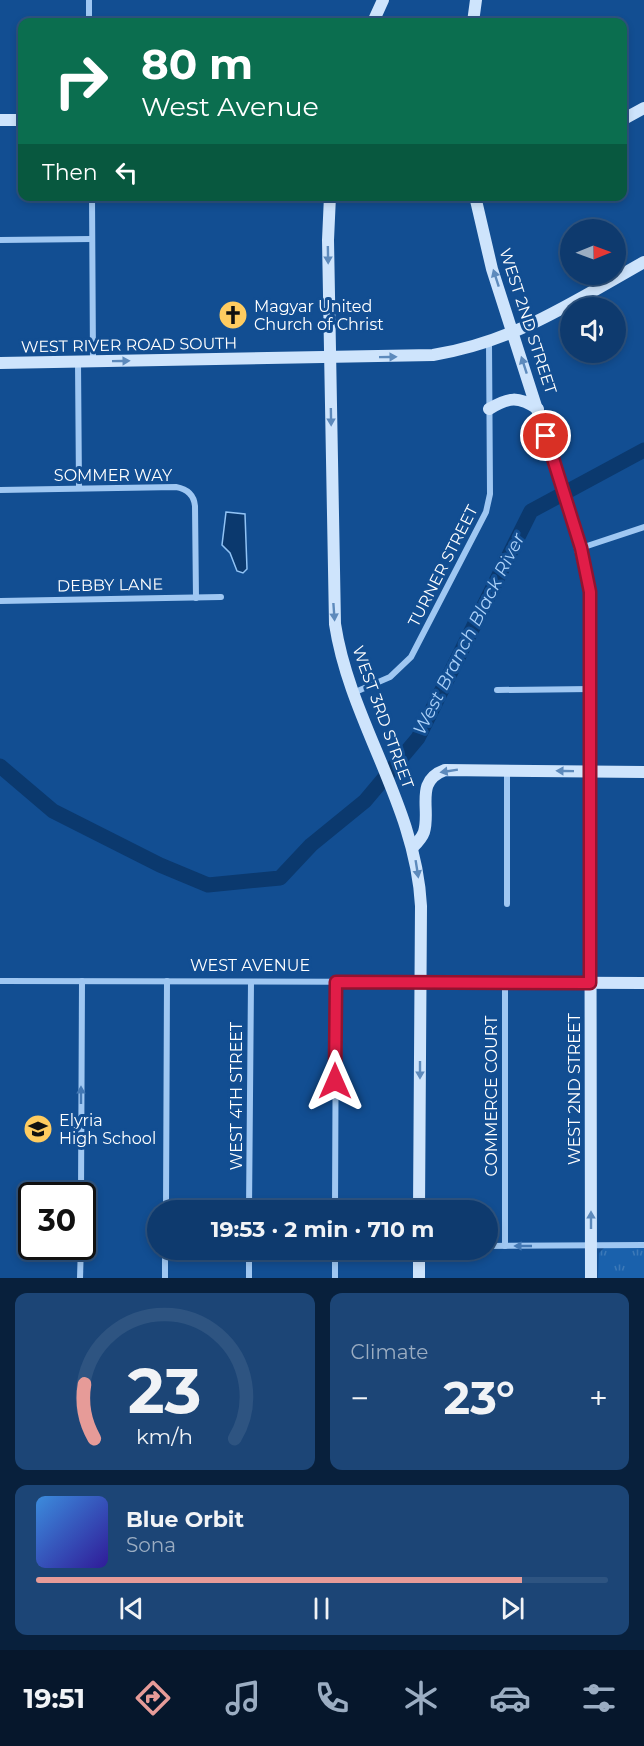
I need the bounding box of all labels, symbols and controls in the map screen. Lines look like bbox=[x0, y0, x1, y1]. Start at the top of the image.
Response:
text: 80 m bbox=[141, 38, 253, 90]
icon: right bbox=[42, 42, 120, 120]
text: West Avenue bbox=[141, 90, 319, 123]
icon: left bbox=[110, 156, 143, 189]
text: Then bbox=[42, 159, 98, 186]
north arrow bbox=[560, 219, 626, 285]
map controls bbox=[560, 219, 626, 363]
one-way arrow bbox=[323, 245, 333, 264]
street label: WEST 2ND STREET bbox=[496, 246, 561, 397]
one-way arrow bbox=[490, 269, 500, 287]
place label: Magyar United Church of Christ bbox=[254, 297, 384, 334]
button: sound bbox=[560, 297, 626, 363]
church icon: Magyar United Church of Christ bbox=[217, 299, 249, 331]
street label: WEST RIVER ROAD SOUTH bbox=[21, 334, 237, 356]
one-way arrow bbox=[379, 353, 398, 362]
one-way arrow bbox=[112, 356, 131, 366]
one-way arrow bbox=[519, 356, 528, 374]
one-way arrow bbox=[326, 407, 335, 426]
pin bbox=[520, 410, 571, 461]
icon: arrive bbox=[529, 419, 562, 452]
street label: SOMMER WAY bbox=[54, 466, 173, 485]
street label: TURNER STREET bbox=[404, 501, 482, 630]
water label: West Branch Black River bbox=[408, 529, 530, 739]
street label: DEBBY LANE bbox=[57, 575, 163, 595]
one-way arrow bbox=[329, 602, 339, 621]
street label: WEST 3RD STREET bbox=[348, 643, 418, 792]
one-way arrow bbox=[555, 766, 574, 776]
one-way arrow bbox=[439, 767, 458, 776]
one-way arrow bbox=[413, 860, 422, 879]
street label: WEST AVENUE bbox=[190, 956, 310, 975]
street label: WEST 2ND STREET bbox=[565, 1012, 584, 1165]
street label: COMMERCE COURT bbox=[482, 1015, 501, 1176]
street label: WEST 4TH STREET bbox=[227, 1021, 246, 1170]
position arrow bbox=[303, 1049, 367, 1113]
one-way arrow bbox=[415, 1060, 425, 1079]
one-way arrow bbox=[76, 1086, 86, 1105]
place label: Elyria High School bbox=[59, 1111, 156, 1148]
school or university icon: Elyria High School bbox=[22, 1113, 54, 1145]
speed limit sign: 30 bbox=[18, 1182, 96, 1260]
one-way arrow bbox=[586, 1210, 596, 1229]
text: 19:53 · 2 min · 710 m bbox=[211, 1216, 434, 1243]
one-way arrow bbox=[514, 1241, 533, 1251]
text: Climate bbox=[351, 1340, 428, 1364]
text: 23 bbox=[128, 1353, 202, 1429]
text: 23° bbox=[444, 1370, 515, 1425]
text: − bbox=[351, 1378, 369, 1418]
text: + bbox=[589, 1378, 608, 1418]
text: km/h bbox=[136, 1423, 193, 1449]
text: Blue Orbit bbox=[126, 1506, 244, 1533]
text: Sona bbox=[126, 1533, 176, 1557]
icon: previous bbox=[115, 1592, 148, 1625]
icon: pause bbox=[305, 1592, 338, 1625]
icon: next bbox=[496, 1592, 529, 1625]
icon: directions bbox=[132, 1677, 174, 1719]
icon: music bbox=[222, 1677, 264, 1719]
icon: phone bbox=[311, 1677, 353, 1719]
icon: climate bbox=[400, 1677, 442, 1719]
icon: car bbox=[489, 1677, 531, 1719]
icon: filters bbox=[578, 1677, 620, 1719]
text: 19:51 bbox=[24, 1682, 85, 1715]

